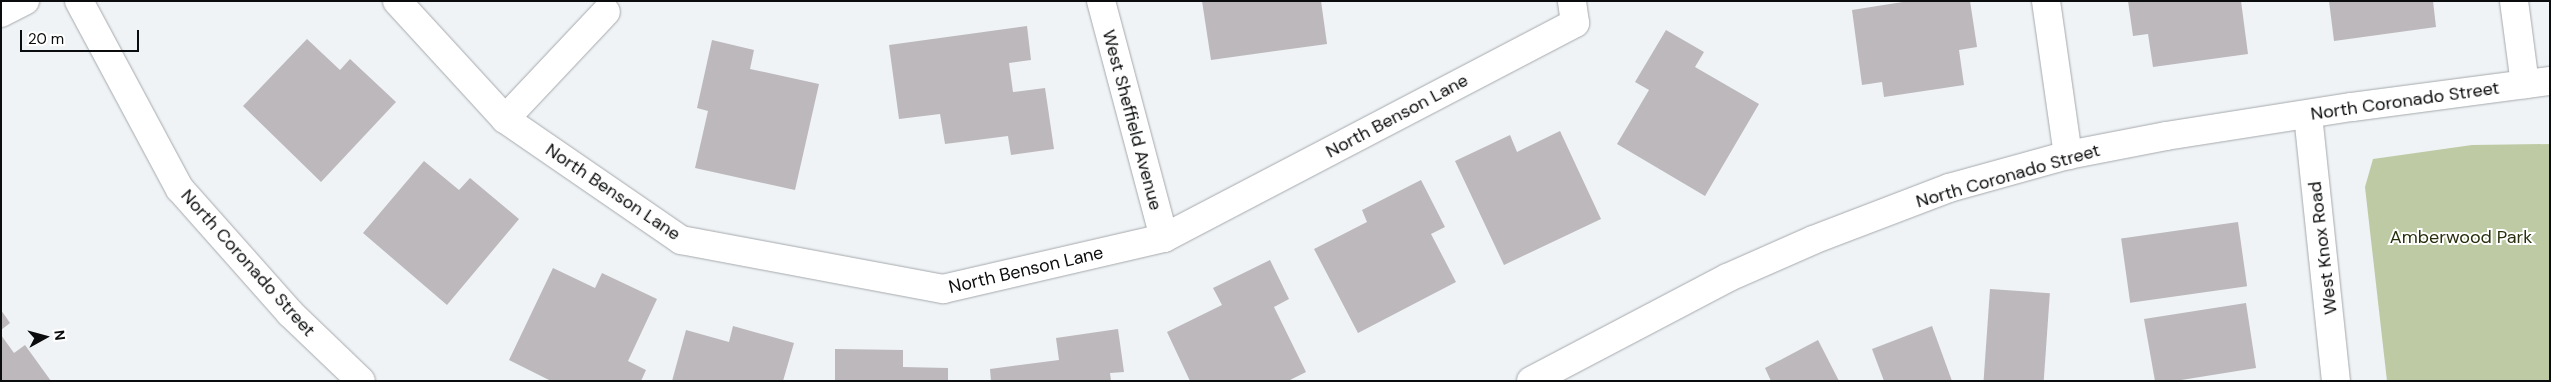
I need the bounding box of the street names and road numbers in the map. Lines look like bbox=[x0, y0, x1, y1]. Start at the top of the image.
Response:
street label: West Sheffield Avenue bbox=[1098, 27, 1166, 213]
street label: North Benson Lane bbox=[1322, 69, 1472, 163]
street label: North Coronado Street bbox=[2309, 77, 2501, 125]
street label: North Benson Lane bbox=[541, 139, 685, 245]
street label: North Coronado Street bbox=[1914, 139, 2102, 213]
street label: West Knox Road bbox=[2304, 180, 2342, 316]
street label: North Coronado Street bbox=[176, 185, 320, 341]
street label: North Benson Lane bbox=[947, 242, 1105, 298]

